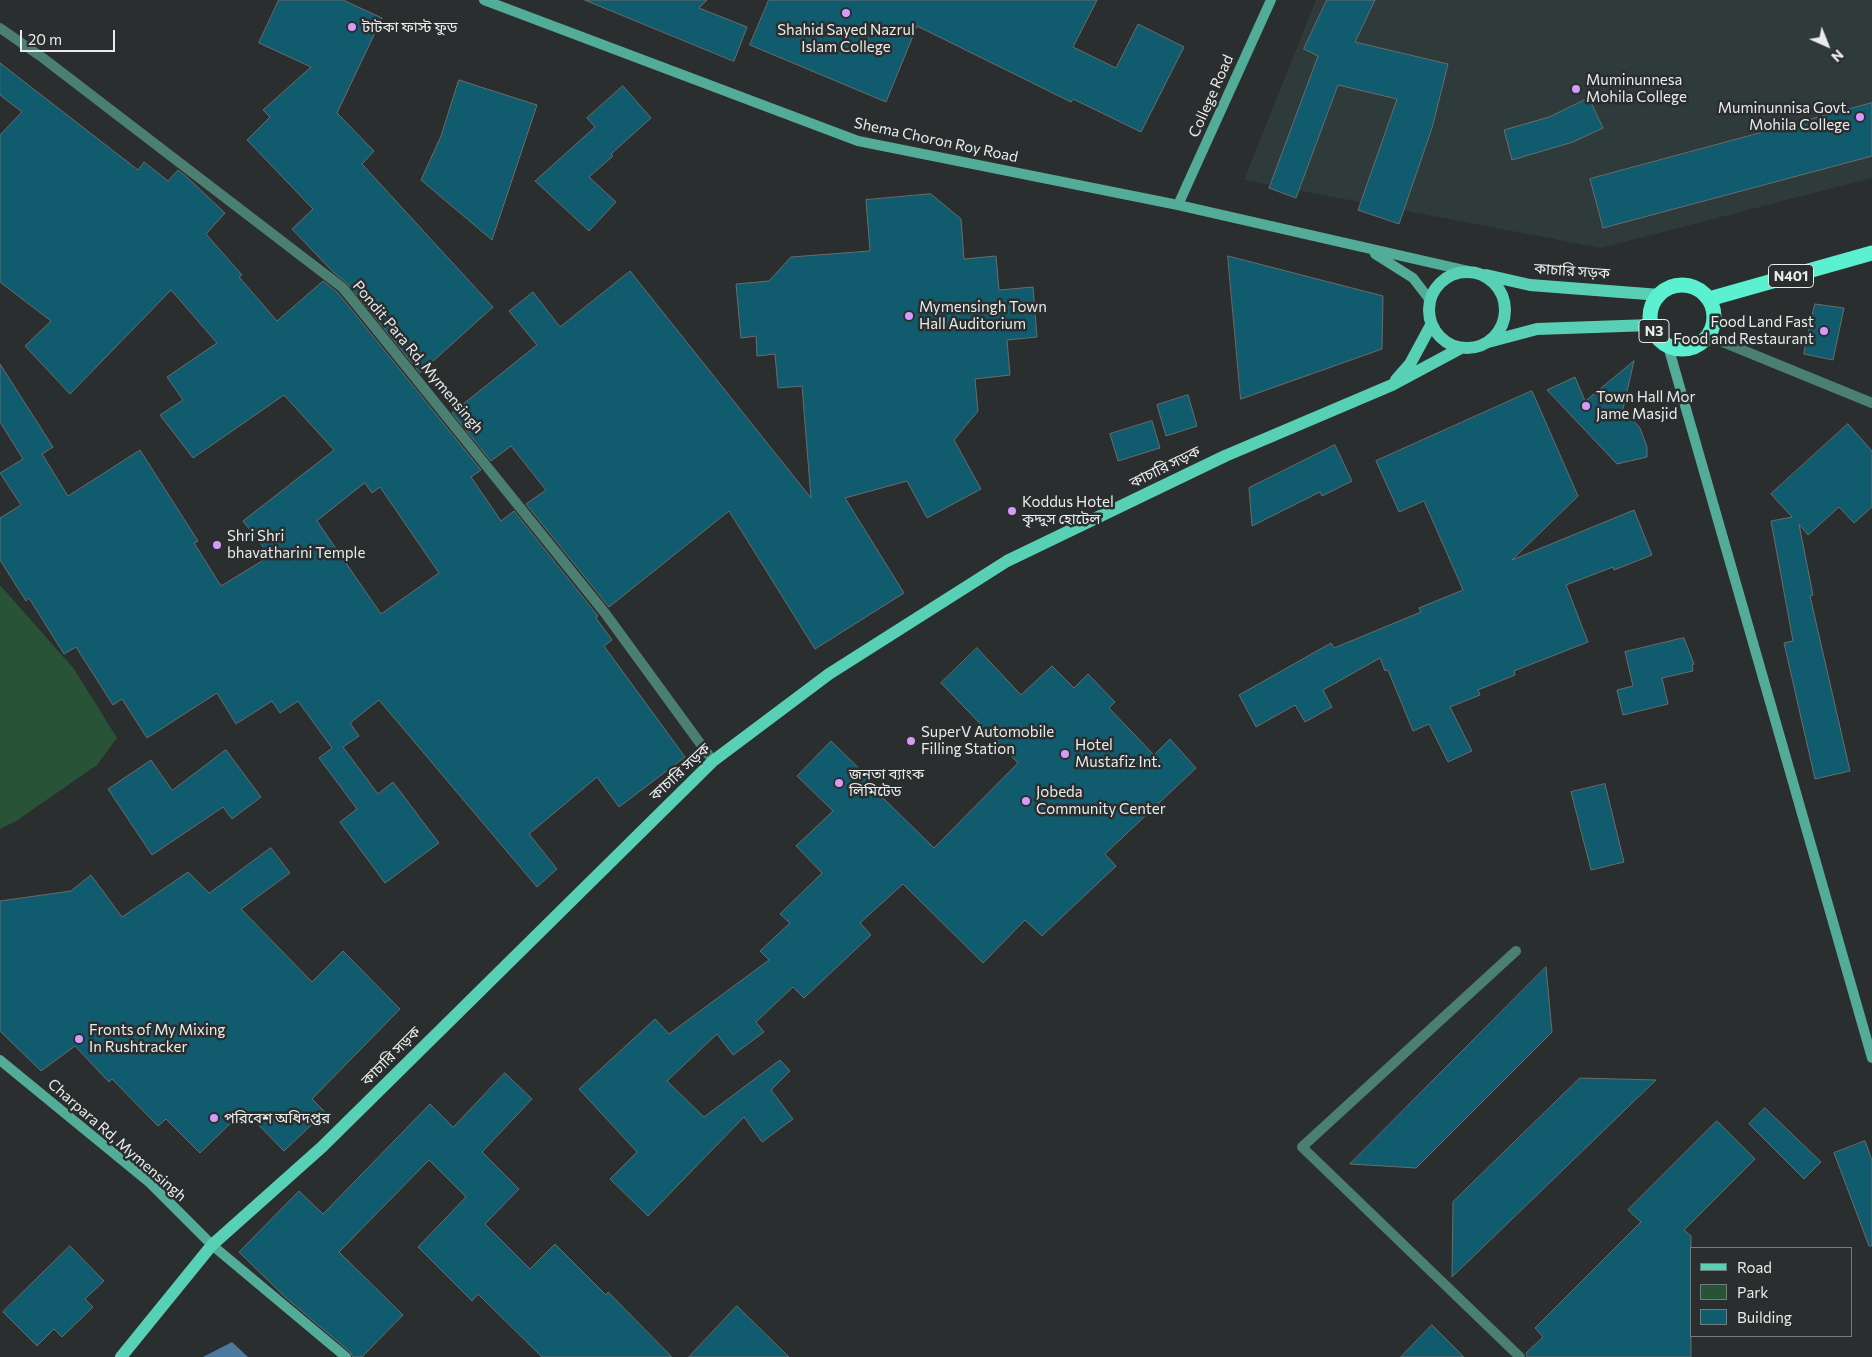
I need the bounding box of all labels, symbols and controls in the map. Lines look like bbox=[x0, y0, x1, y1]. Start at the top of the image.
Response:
marker: Shahid Sayed Nazrul Islam College bbox=[840, 7, 852, 19]
place label: টাটকা ফাস্ট ফুড bbox=[362, 18, 457, 36]
scale bar bbox=[22, 20, 118, 52]
north arrow bbox=[1802, 20, 1852, 70]
marker: টাটকা ফাস্ট ফুড bbox=[346, 21, 358, 33]
place label: Shahid Sayed Nazrul Islam College bbox=[777, 21, 915, 56]
text: 20 m bbox=[28, 30, 62, 48]
text: N bbox=[1828, 46, 1847, 66]
street label: College Road bbox=[1185, 52, 1237, 140]
place label: Muminunnesa Mohila College bbox=[1586, 71, 1687, 106]
marker: Muminunnesa Mohila College bbox=[1570, 83, 1582, 95]
place label: Muminunnisa Govt. Mohila College bbox=[1718, 99, 1850, 134]
marker: Muminunnisa Govt. Mohila College bbox=[1854, 111, 1866, 123]
street label: Shema Choron Roy Road bbox=[852, 114, 1020, 166]
street label: কাচারি সড়ক bbox=[1533, 259, 1611, 283]
road number: N401 bbox=[1768, 264, 1814, 288]
street label: Pondit Para Rd, Mymensingh bbox=[349, 277, 487, 437]
place label: Mymensingh Town Hall Auditorium bbox=[919, 298, 1047, 333]
marker: Mymensingh Town Hall Auditorium bbox=[903, 310, 915, 322]
place label: Food Land Fast Food and Restaurant bbox=[1673, 313, 1814, 348]
road number: N3 bbox=[1639, 320, 1669, 342]
marker: Food Land Fast Food and Restaurant bbox=[1818, 325, 1830, 337]
place label: Town Hall Mor Jame Masjid bbox=[1596, 388, 1695, 423]
marker: Town Hall Mor Jame Masjid bbox=[1580, 400, 1592, 412]
street label: কাচারি সড়ক bbox=[1127, 442, 1203, 492]
place label: Koddus Hotel কৃদ্দুস হোটেল bbox=[1022, 493, 1114, 528]
marker: Koddus Hotel কৃদ্দুস হোটেল bbox=[1006, 505, 1018, 517]
place label: Shri Shri bhavatharini Temple bbox=[227, 527, 365, 562]
marker: Shri Shri bhavatharini Temple bbox=[211, 539, 223, 551]
place label: SuperV Automobile Filling Station bbox=[921, 723, 1054, 758]
marker: SuperV Automobile Filling Station bbox=[905, 735, 917, 747]
place label: Hotel Mustafiz Int. bbox=[1075, 736, 1161, 771]
street label: কাচারি সড়ক bbox=[646, 739, 714, 805]
marker: Hotel Mustafiz Int. bbox=[1059, 748, 1071, 760]
place label: জনতা ব্যাংক লিমিটেড bbox=[849, 765, 924, 800]
marker: জনতা ব্যাংক লিমিটেড bbox=[833, 777, 845, 789]
place label: Jobeda Community Center bbox=[1036, 783, 1166, 818]
marker: Jobeda Community Center bbox=[1020, 795, 1032, 807]
place label: Fronts of My Mixing In Rushtracker bbox=[89, 1021, 225, 1056]
street label: কাচারি সড়ক bbox=[358, 1023, 424, 1089]
marker: Fronts of My Mixing In Rushtracker bbox=[73, 1033, 85, 1045]
street label: Charpara Rd, Mymensingh bbox=[44, 1075, 190, 1205]
place label: পরিবেশ অধিদপ্তর bbox=[224, 1109, 330, 1127]
marker: পরিবেশ অধিদপ্তর bbox=[208, 1112, 220, 1124]
legend bbox=[1690, 1247, 1852, 1337]
text: Road bbox=[1737, 1258, 1772, 1276]
text: Park bbox=[1737, 1283, 1768, 1301]
text: Building bbox=[1737, 1308, 1792, 1326]

